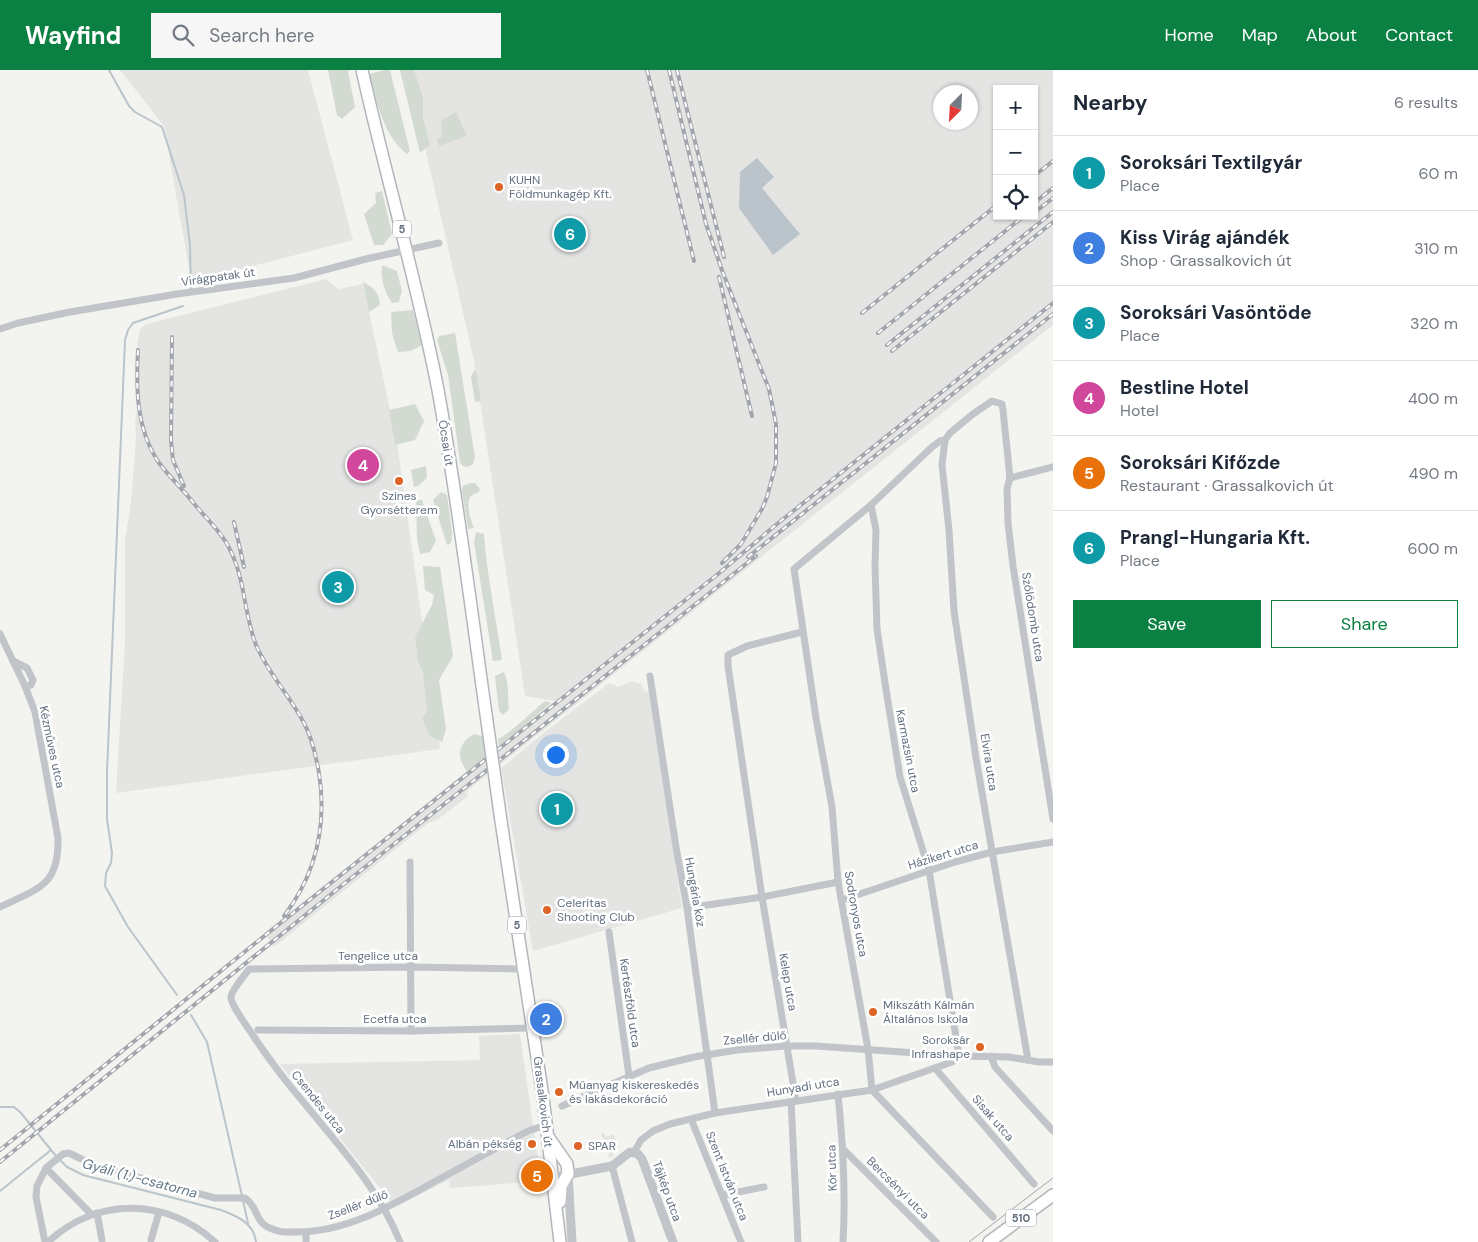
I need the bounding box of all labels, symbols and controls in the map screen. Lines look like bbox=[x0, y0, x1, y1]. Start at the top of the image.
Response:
search box bbox=[151, 13, 501, 58]
text: Wayfind bbox=[25, 20, 121, 51]
icon: search bbox=[169, 21, 197, 49]
text: Search here bbox=[209, 23, 314, 48]
text: Home bbox=[1164, 23, 1214, 47]
text: Map bbox=[1242, 23, 1278, 47]
text: About bbox=[1306, 23, 1357, 47]
text: Contact bbox=[1385, 23, 1453, 47]
north arrow bbox=[933, 85, 978, 130]
map controls bbox=[993, 85, 1038, 220]
button: + bbox=[993, 85, 1038, 130]
text: Nearby bbox=[1073, 89, 1147, 117]
text: 6 results bbox=[1394, 92, 1458, 113]
button: − bbox=[993, 130, 1038, 175]
text: Soroksári Textilgyár bbox=[1120, 150, 1302, 175]
text: 1 bbox=[1086, 163, 1092, 184]
text: 60 m bbox=[1418, 163, 1458, 184]
place label: KUHN Földmunkagép Kft. bbox=[509, 172, 612, 202]
button: locate bbox=[993, 175, 1038, 220]
text: Place bbox=[1120, 175, 1160, 196]
marker: KUHN Földmunkagép Kft. bbox=[493, 181, 505, 193]
pin: 6 bbox=[554, 215, 586, 253]
road number: 5 bbox=[393, 220, 411, 238]
text: Kiss Virág ajándék bbox=[1120, 225, 1290, 250]
text: 2 bbox=[1084, 238, 1094, 259]
text: 310 m bbox=[1414, 238, 1458, 259]
text: Shop · Grassalkovich út bbox=[1120, 250, 1292, 271]
street label: Virágpatak út bbox=[180, 264, 256, 290]
text: Soroksári Vasöntöde bbox=[1120, 300, 1312, 325]
text: 3 bbox=[1084, 313, 1094, 334]
text: 320 m bbox=[1410, 313, 1458, 334]
text: Place bbox=[1120, 325, 1160, 346]
text: Bestline Hotel bbox=[1120, 375, 1249, 400]
text: 4 bbox=[1084, 388, 1094, 409]
text: 400 m bbox=[1408, 388, 1458, 409]
text: Hotel bbox=[1120, 400, 1159, 421]
street label: Ócsai út bbox=[434, 419, 458, 467]
pin: 4 bbox=[347, 446, 379, 484]
text: Soroksári Kifőzde bbox=[1120, 450, 1281, 475]
text: 5 bbox=[1084, 463, 1094, 484]
text: 490 m bbox=[1409, 463, 1458, 484]
marker: Szines Gyorsétterem bbox=[393, 475, 405, 487]
text: Restaurant · Grassalkovich út bbox=[1120, 475, 1334, 496]
place label: Szines Gyorsétterem bbox=[360, 488, 438, 518]
text: Prangl-Hungaria Kft. bbox=[1120, 525, 1310, 550]
text: 6 bbox=[1084, 538, 1094, 559]
text: 600 m bbox=[1408, 538, 1458, 559]
text: Place bbox=[1120, 550, 1160, 571]
pin: 3 bbox=[322, 568, 354, 606]
street label: Szőlődomb utca bbox=[1018, 571, 1048, 663]
button: Save bbox=[1073, 600, 1261, 648]
button: Share bbox=[1271, 600, 1458, 648]
street label: Kézműves utca bbox=[36, 705, 68, 789]
street label: Karmazsin utca bbox=[892, 708, 924, 794]
street label: Elvira utca bbox=[977, 732, 1001, 792]
your location bbox=[543, 742, 569, 768]
pin: 1 bbox=[541, 790, 573, 828]
street label: Házikert utca bbox=[906, 837, 980, 873]
street label: Hungária köz bbox=[681, 856, 709, 928]
street label: Sodronyos utca bbox=[841, 870, 871, 958]
place label: Celeritas Shooting Club bbox=[557, 895, 635, 925]
marker: Celeritas Shooting Club bbox=[541, 904, 553, 916]
road number: 5 bbox=[508, 916, 526, 934]
street label: Tengelice utca bbox=[338, 948, 418, 964]
street label: Kelep utca bbox=[775, 952, 801, 1012]
street label: Kertészföld utca bbox=[616, 957, 644, 1049]
place label: Mikszáth Kálmán Általános Iskola bbox=[883, 997, 975, 1027]
pin: 2 bbox=[530, 1000, 562, 1038]
marker: Mikszáth Kálmán Általános Iskola bbox=[867, 1006, 879, 1018]
street label: Ecetfa utca bbox=[363, 1011, 427, 1027]
street label: Zsellér dűlő bbox=[723, 1027, 787, 1049]
place label: Soroksár Infrashape bbox=[911, 1032, 971, 1062]
marker: Soroksár Infrashape bbox=[974, 1041, 986, 1053]
street label: Grassalkovich út bbox=[529, 1056, 557, 1149]
street label: Csendes utca bbox=[288, 1067, 348, 1137]
street label: Hunyadi utca bbox=[766, 1073, 840, 1101]
place label: Műanyag kiskereskedés és lakásdekoráció bbox=[569, 1077, 699, 1107]
marker: Műanyag kiskereskedés és lakásdekoráció bbox=[553, 1086, 565, 1098]
street label: Sisak utca bbox=[968, 1091, 1018, 1145]
street label: Szent István utca bbox=[702, 1129, 752, 1223]
place label: Albán pékség bbox=[448, 1136, 522, 1152]
marker: Albán pékség bbox=[526, 1138, 538, 1150]
place label: SPAR bbox=[588, 1138, 616, 1154]
marker: SPAR bbox=[572, 1140, 584, 1152]
street label: Kör utca bbox=[823, 1145, 841, 1191]
street label: Bercsényi utca bbox=[863, 1153, 933, 1223]
water label: Gyáli (1.)-csatorna bbox=[80, 1154, 200, 1202]
pin: 5 bbox=[521, 1157, 553, 1195]
street label: Tájkép utca bbox=[649, 1159, 685, 1223]
street label: Zsellér dűlő bbox=[326, 1186, 390, 1224]
road number: 510 bbox=[1006, 1210, 1036, 1226]

